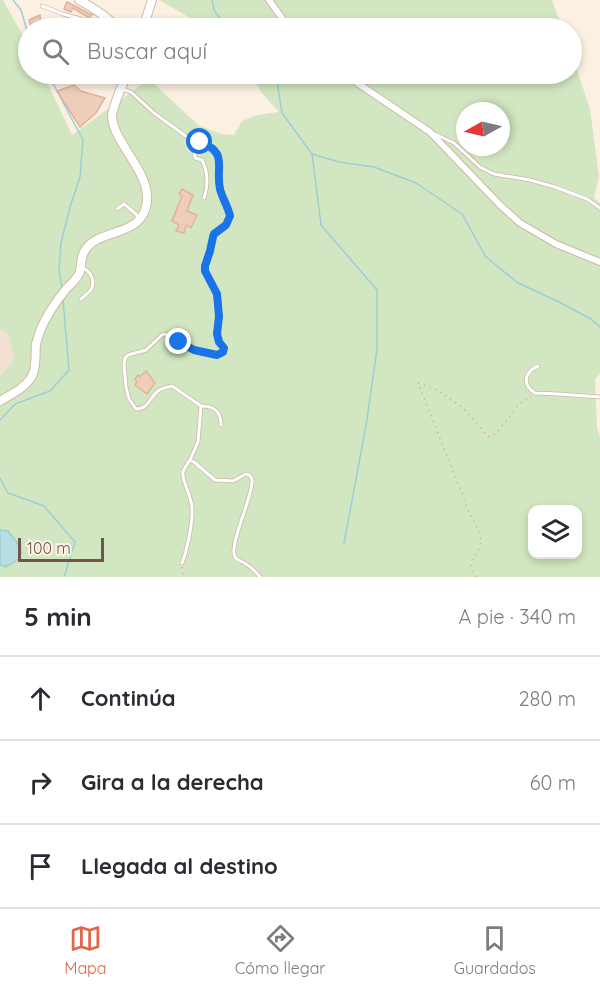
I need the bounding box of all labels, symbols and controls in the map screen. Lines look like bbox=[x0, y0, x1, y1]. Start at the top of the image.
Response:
search box bbox=[18, 18, 582, 84]
icon: search bbox=[39, 35, 72, 68]
text: Buscar aquí bbox=[87, 37, 207, 65]
north arrow bbox=[456, 102, 510, 156]
route start bbox=[186, 128, 212, 154]
route end bbox=[165, 328, 191, 354]
map controls bbox=[528, 505, 582, 559]
button: layers bbox=[528, 505, 582, 559]
scale bar bbox=[18, 535, 104, 562]
text: 100 m bbox=[27, 538, 71, 558]
text: 5 min bbox=[24, 600, 92, 633]
text: A pie · 340 m bbox=[458, 604, 576, 629]
icon: ahead bbox=[24, 682, 57, 715]
text: Continúa bbox=[81, 684, 176, 712]
text: 280 m bbox=[519, 686, 576, 711]
icon: right bbox=[24, 766, 57, 799]
text: Gira a la derecha bbox=[81, 768, 264, 796]
text: 60 m bbox=[530, 770, 576, 795]
icon: arrive bbox=[24, 850, 57, 883]
text: Llegada al destino bbox=[81, 852, 278, 880]
tab: Mapa bbox=[64, 922, 107, 978]
tab: Cómo llegar bbox=[235, 922, 326, 978]
tab: Guardados bbox=[454, 922, 536, 978]

